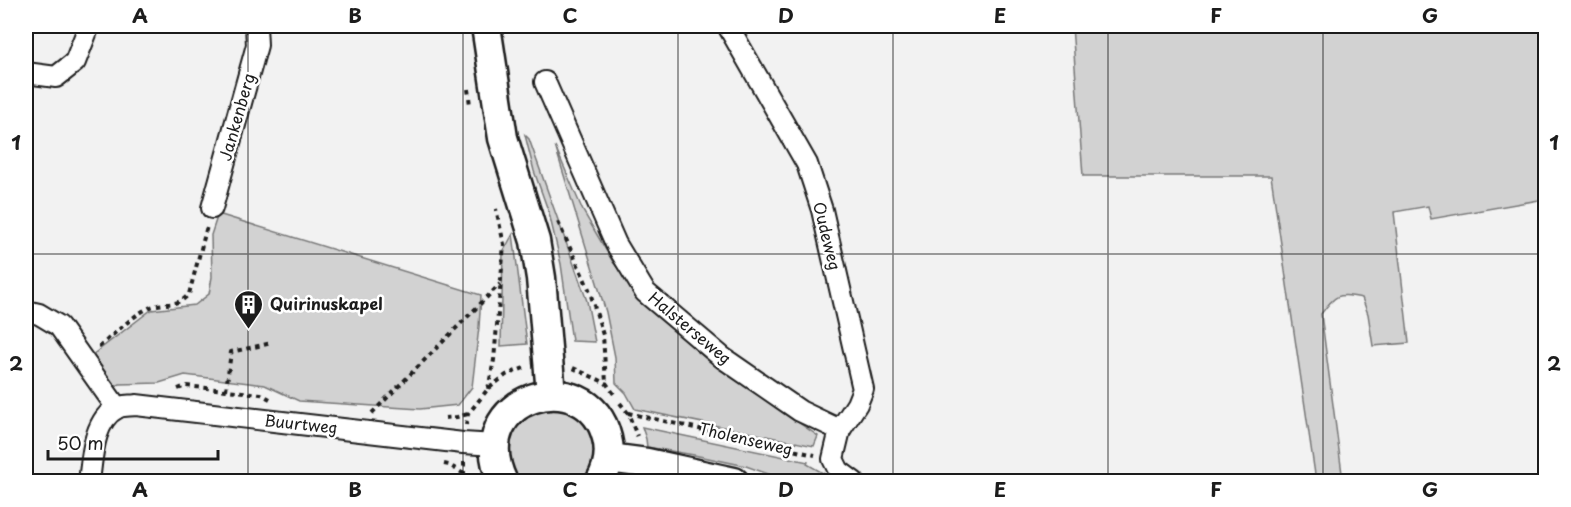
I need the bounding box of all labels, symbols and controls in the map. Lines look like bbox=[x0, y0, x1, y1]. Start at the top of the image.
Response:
text: A bbox=[132, 0, 148, 30]
text: B bbox=[348, 0, 362, 30]
text: C bbox=[562, 0, 578, 30]
text: D bbox=[778, 0, 794, 30]
text: E bbox=[994, 0, 1006, 30]
text: F bbox=[1210, 0, 1222, 30]
text: G bbox=[1422, 0, 1438, 30]
street label: Jankenberg bbox=[212, 70, 260, 163]
text: 1 bbox=[11, 127, 21, 157]
text: 1 bbox=[1549, 127, 1559, 157]
street label: Oudeweg bbox=[808, 199, 848, 273]
street label: Halsterseweg bbox=[644, 285, 737, 369]
building icon: Quirinuskapel bbox=[233, 288, 265, 330]
place label: Quirinuskapel bbox=[270, 291, 383, 315]
text: 2 bbox=[9, 348, 23, 378]
text: 2 bbox=[1547, 348, 1561, 378]
street label: Buurtweg bbox=[263, 407, 339, 439]
street label: Tholenseweg bbox=[697, 416, 795, 460]
scale bar bbox=[48, 423, 218, 461]
text: 50 m bbox=[57, 429, 104, 456]
text: A bbox=[132, 474, 148, 504]
text: B bbox=[348, 474, 362, 504]
text: C bbox=[562, 474, 578, 504]
text: D bbox=[778, 474, 794, 504]
text: E bbox=[994, 474, 1006, 504]
text: F bbox=[1210, 474, 1222, 504]
text: G bbox=[1422, 474, 1438, 504]

